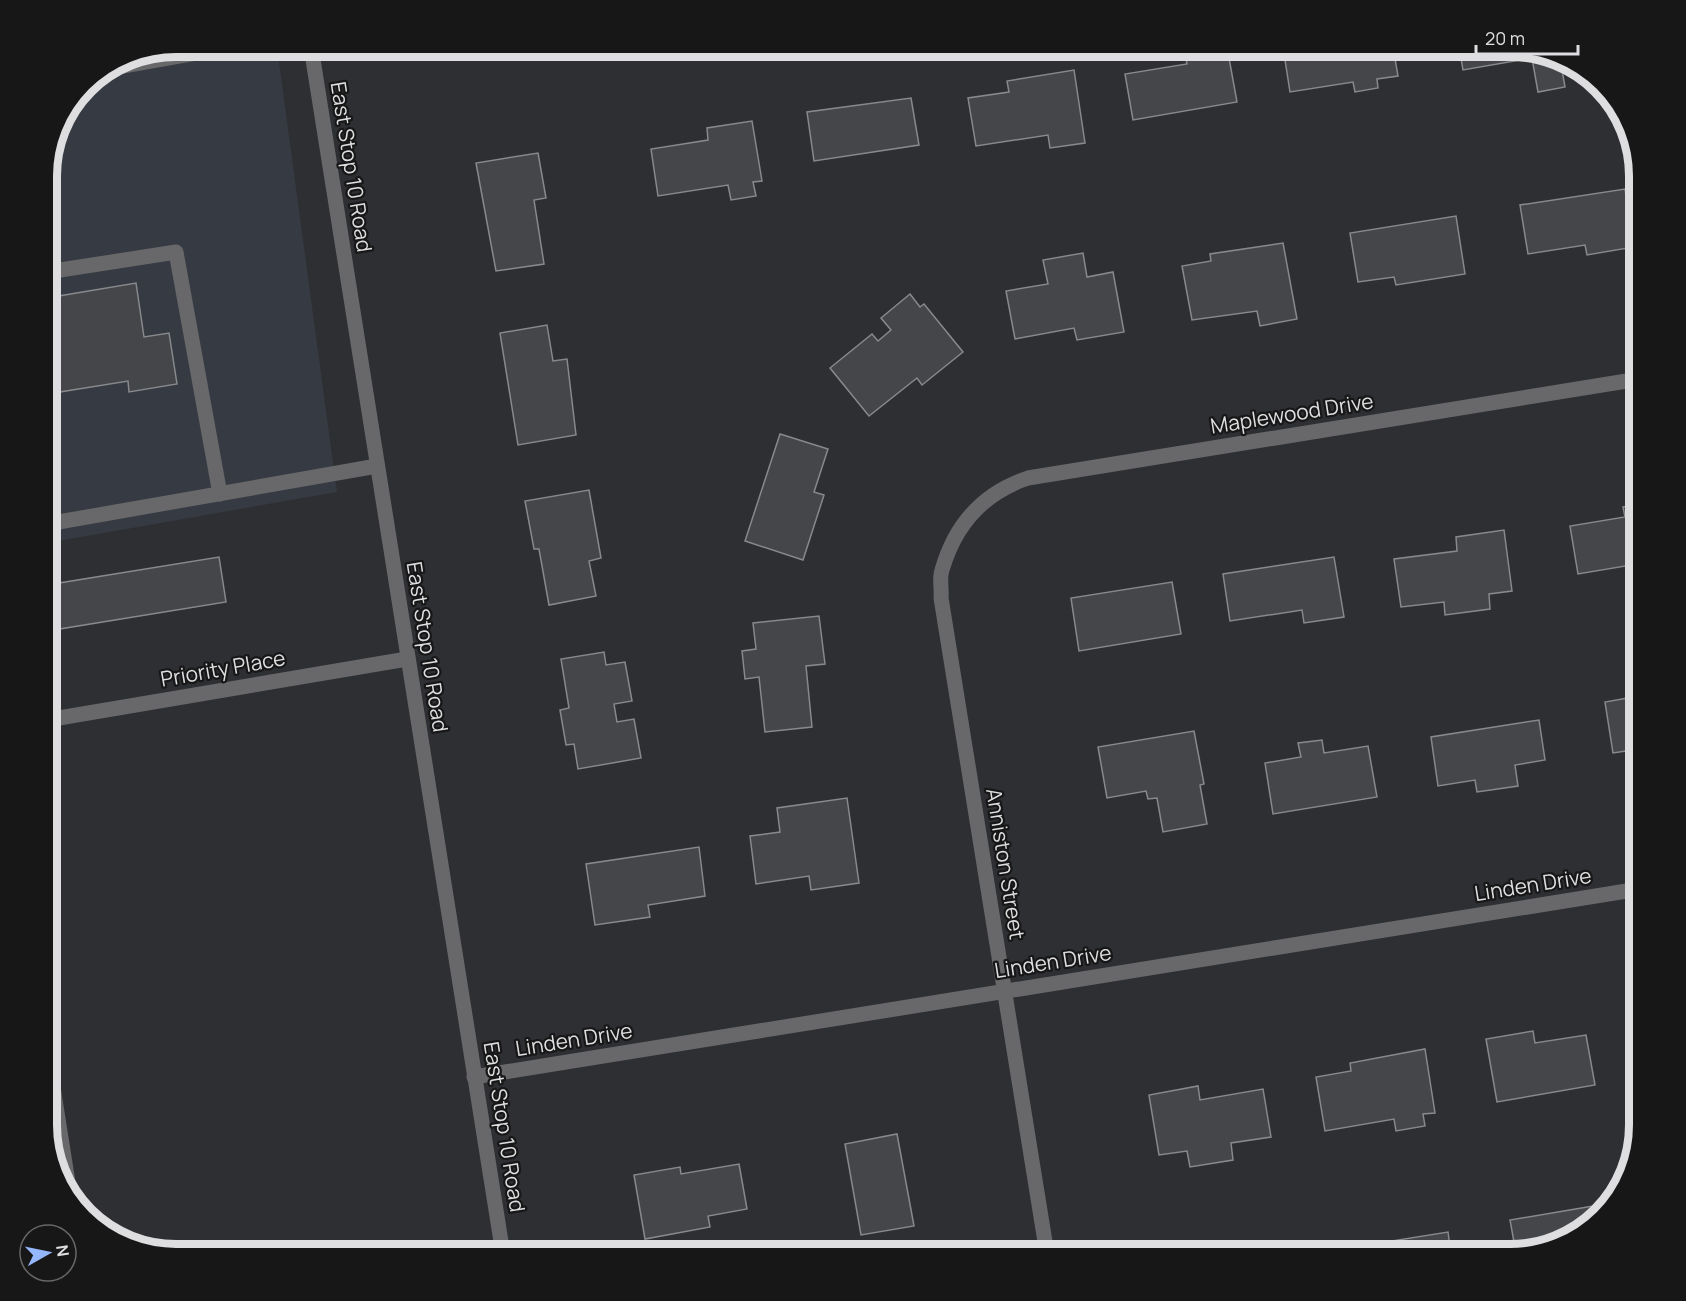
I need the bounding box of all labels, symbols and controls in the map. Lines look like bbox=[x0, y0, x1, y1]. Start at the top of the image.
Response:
scale bar bbox=[1476, 18, 1578, 56]
text: 20 m bbox=[1485, 26, 1525, 50]
street label: East Stop 10 Road bbox=[325, 80, 379, 254]
street label: Maplewood Drive bbox=[1208, 386, 1375, 440]
street label: East Stop 10 Road bbox=[401, 560, 455, 734]
street label: Priority Place bbox=[158, 643, 287, 693]
street label: Anniston Street bbox=[980, 786, 1032, 942]
street label: Linden Drive bbox=[1472, 861, 1593, 907]
street label: Linden Drive bbox=[992, 938, 1113, 984]
street label: Linden Drive bbox=[513, 1016, 634, 1062]
street label: East Stop 10 Road bbox=[478, 1040, 532, 1214]
north arrow bbox=[18, 1223, 78, 1283]
text: N bbox=[51, 1243, 75, 1258]

